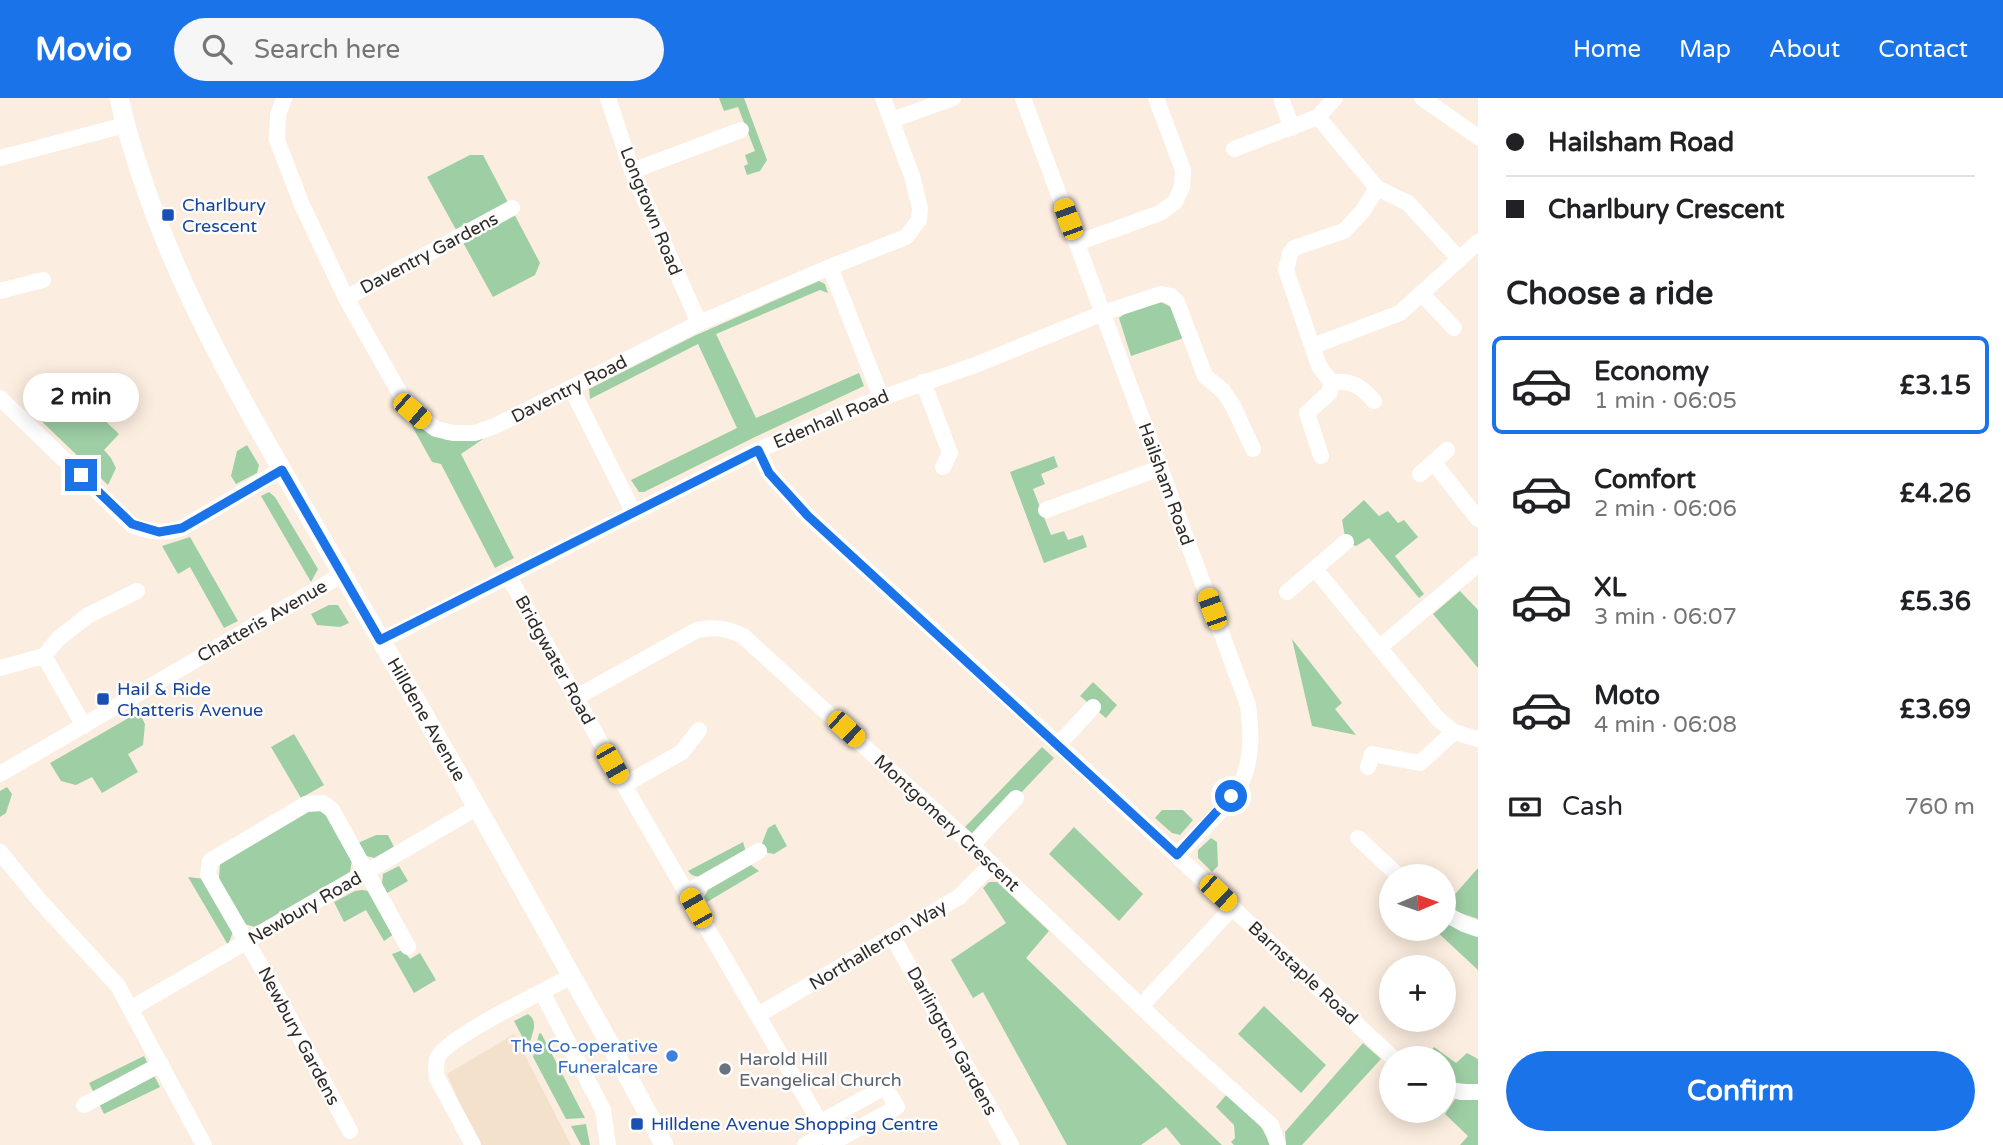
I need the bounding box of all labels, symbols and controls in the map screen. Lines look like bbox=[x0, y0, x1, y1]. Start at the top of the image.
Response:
search box bbox=[174, 18, 664, 81]
text: Movio bbox=[35, 30, 132, 69]
icon: search bbox=[198, 30, 236, 68]
text: Search here bbox=[254, 34, 400, 65]
text: Home bbox=[1573, 35, 1641, 64]
text: Map bbox=[1679, 35, 1731, 64]
text: About bbox=[1769, 35, 1840, 64]
text: Contact bbox=[1878, 35, 1968, 64]
text: Hailsham Road bbox=[1548, 127, 1734, 158]
street label: Longtown Road bbox=[615, 144, 687, 278]
place label: Charlbury Crescent bbox=[182, 194, 266, 237]
text: Charlbury Crescent bbox=[1548, 194, 1784, 225]
car bbox=[1051, 196, 1086, 242]
marker: Charlbury Crescent bbox=[160, 207, 176, 223]
street label: Daventry Gardens bbox=[356, 207, 502, 299]
text: Choose a ride bbox=[1506, 275, 1713, 313]
street label: Daventry Road bbox=[507, 350, 631, 428]
icon: car bbox=[1510, 354, 1573, 417]
text: Economy bbox=[1594, 356, 1709, 387]
text: £3.15 bbox=[1900, 370, 1971, 401]
callout: 2 min bbox=[23, 374, 139, 422]
text: 2 min bbox=[50, 383, 112, 411]
street label: Edenhall Road bbox=[770, 385, 892, 453]
text: 1 min · 06:05 bbox=[1594, 387, 1737, 415]
car bbox=[390, 389, 435, 433]
street label: Hailsham Road bbox=[1134, 420, 1198, 548]
route end bbox=[65, 459, 97, 491]
icon: car bbox=[1510, 462, 1573, 525]
text: Comfort bbox=[1594, 464, 1696, 495]
text: £4.26 bbox=[1900, 478, 1971, 509]
text: 2 min · 06:06 bbox=[1594, 495, 1737, 523]
icon: car bbox=[1510, 570, 1573, 633]
text: XL bbox=[1594, 572, 1626, 603]
street label: Chatteris Avenue bbox=[193, 575, 331, 667]
car bbox=[1195, 586, 1230, 632]
text: £5.36 bbox=[1900, 586, 1971, 617]
street label: Bridgwater Road bbox=[510, 592, 600, 728]
text: 3 min · 06:07 bbox=[1594, 603, 1737, 631]
street label: Hilldene Avenue bbox=[383, 654, 471, 785]
place label: Hail & Ride Chatteris Avenue bbox=[117, 678, 263, 721]
icon: car bbox=[1510, 678, 1573, 741]
text: Moto bbox=[1594, 680, 1660, 711]
marker: Hail & Ride Chatteris Avenue bbox=[95, 691, 111, 707]
text: £3.69 bbox=[1900, 694, 1971, 725]
car bbox=[824, 707, 869, 751]
text: 4 min · 06:08 bbox=[1594, 711, 1737, 739]
car bbox=[593, 741, 632, 787]
street label: Montgomery Crescent bbox=[870, 750, 1024, 896]
route start bbox=[1215, 780, 1247, 812]
icon: cash bbox=[1506, 788, 1544, 826]
text: Cash bbox=[1562, 791, 1623, 822]
text: 760 m bbox=[1905, 793, 1975, 821]
north arrow bbox=[1379, 864, 1456, 942]
map controls bbox=[1379, 864, 1456, 1123]
street label: Newbury Road bbox=[244, 867, 366, 949]
car bbox=[1196, 871, 1241, 915]
car bbox=[677, 885, 716, 931]
street label: Northallerton Way bbox=[805, 895, 951, 995]
street label: Barnstaple Road bbox=[1244, 917, 1362, 1029]
button: + bbox=[1379, 955, 1456, 1032]
street label: Newbury Gardens bbox=[253, 963, 345, 1109]
street label: Darlington Gardens bbox=[902, 963, 1002, 1119]
place label: The Co-operative Funeralcare bbox=[511, 1035, 658, 1078]
button: − bbox=[1379, 1046, 1456, 1123]
marker: The Co-operative Funeralcare bbox=[664, 1048, 680, 1064]
place label: Harold Hill Evangelical Church bbox=[739, 1048, 902, 1091]
button: Confirm bbox=[1506, 1051, 1975, 1131]
marker: Harold Hill Evangelical Church bbox=[717, 1061, 733, 1077]
place label: Hilldene Avenue Shopping Centre bbox=[651, 1113, 938, 1135]
marker: Hilldene Avenue Shopping Centre bbox=[629, 1116, 645, 1132]

